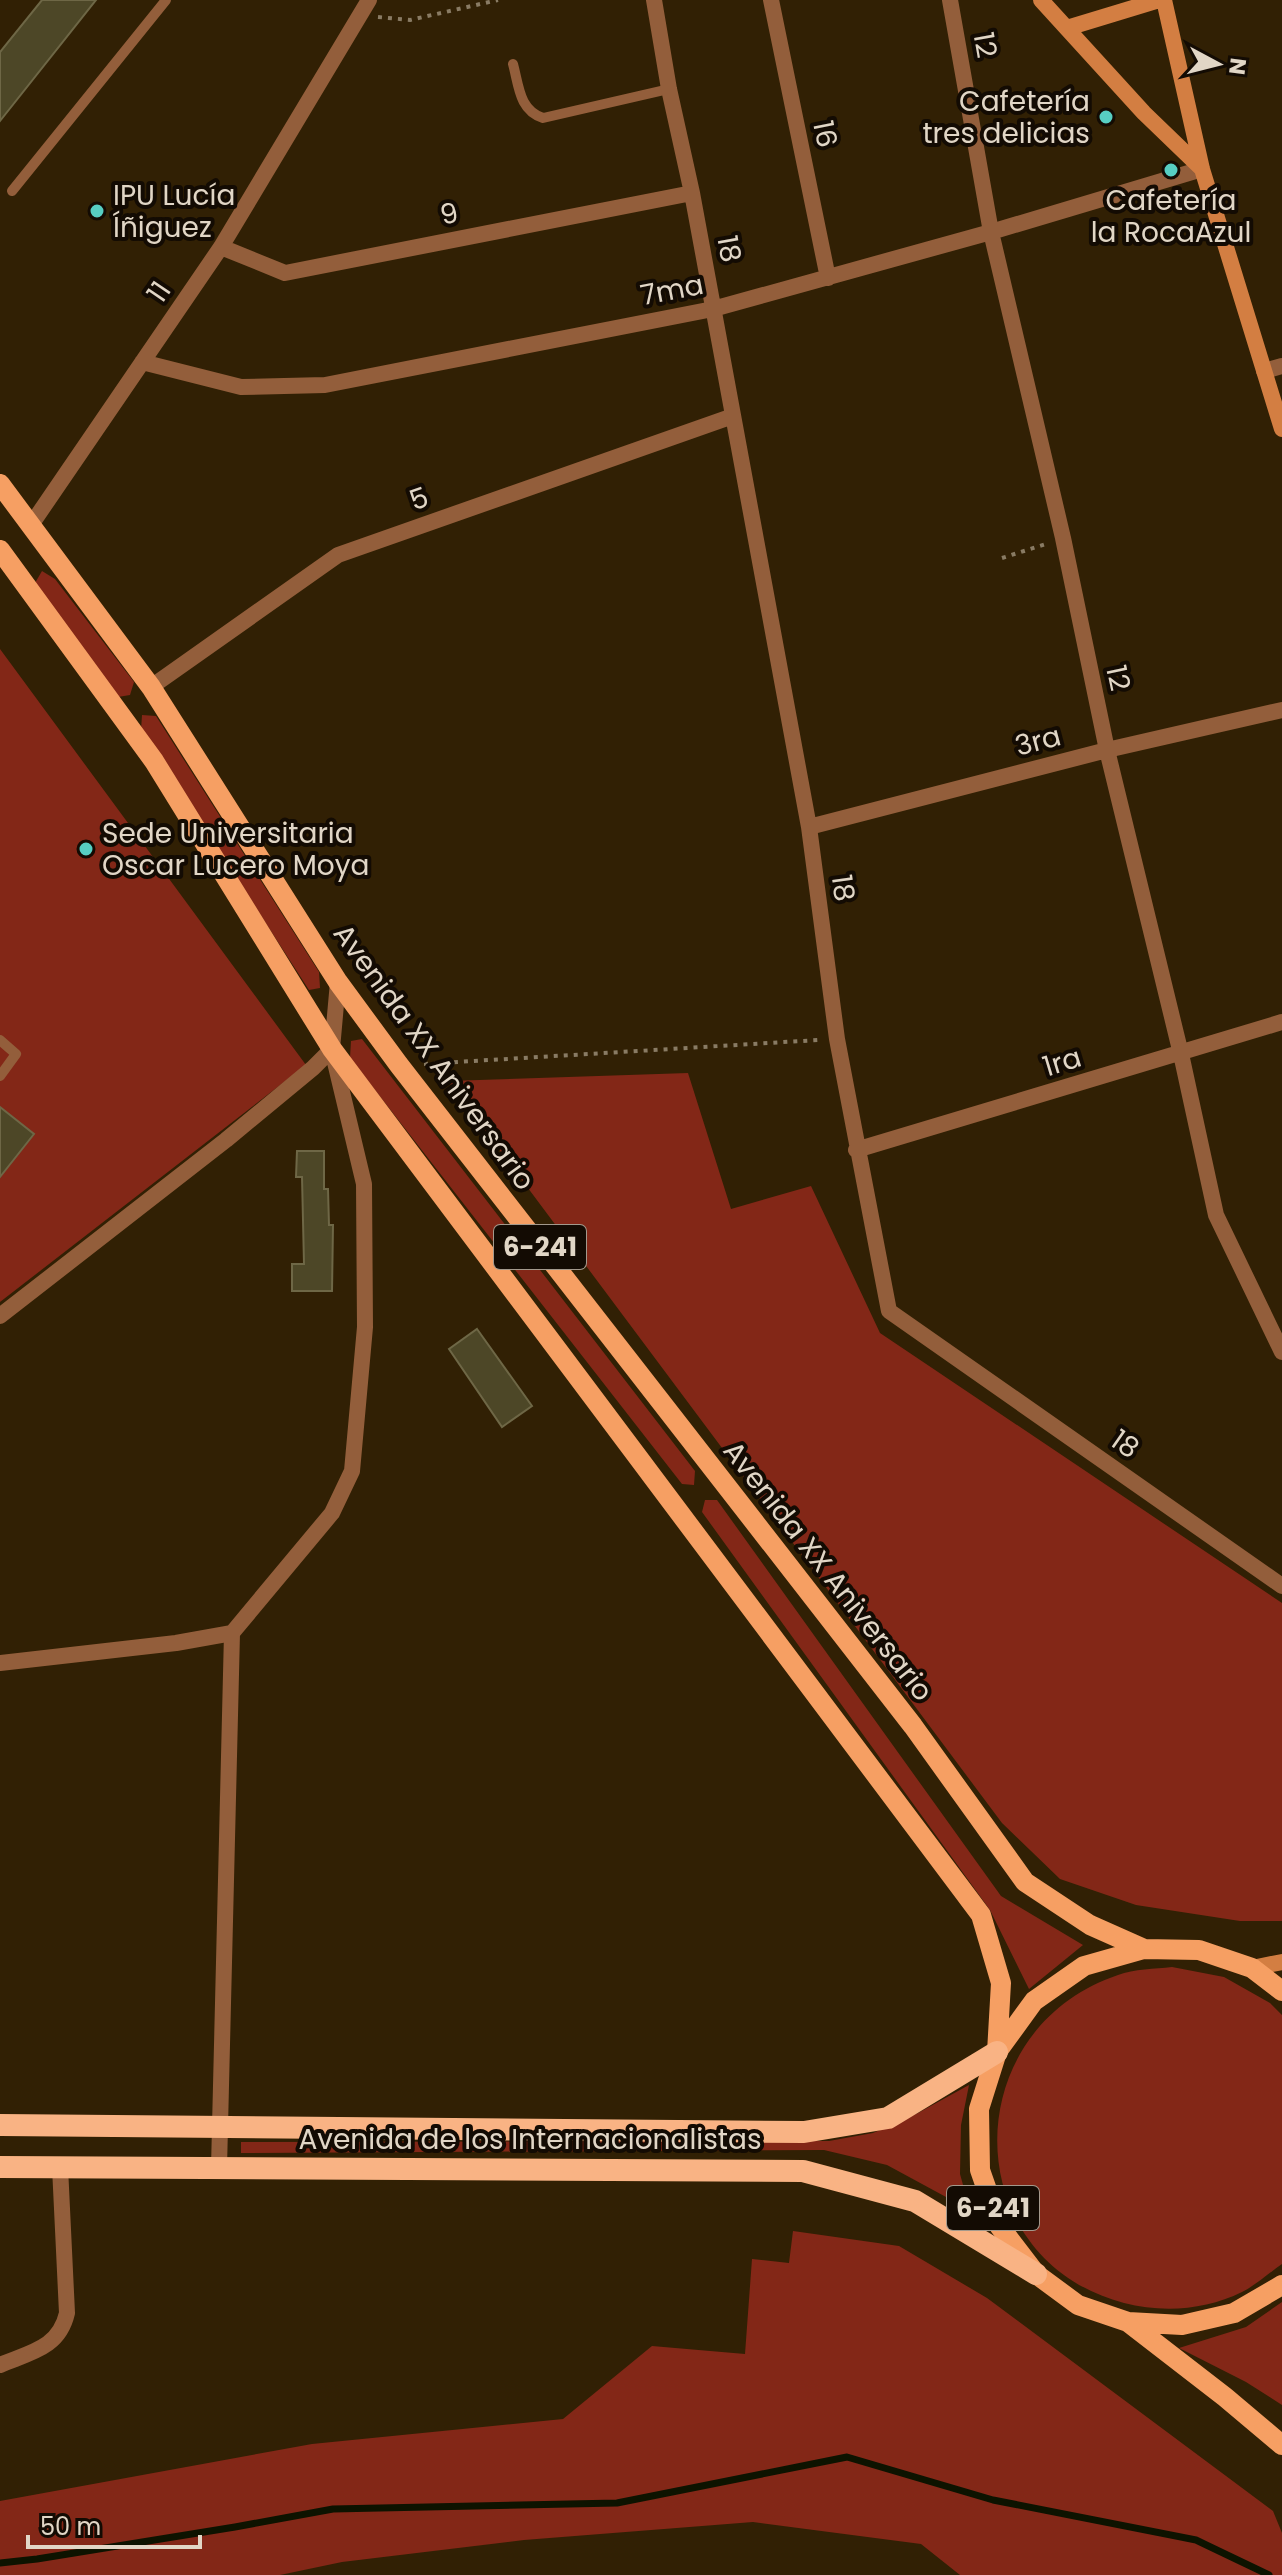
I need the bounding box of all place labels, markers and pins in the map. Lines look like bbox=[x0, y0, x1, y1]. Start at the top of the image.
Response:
place label: Cafetería tres delicias bbox=[922, 82, 1090, 153]
marker: Cafetería tres delicias bbox=[1097, 108, 1115, 126]
marker: Cafetería la RocaAzul bbox=[1162, 161, 1180, 179]
place label: IPU Lucía Íñiguez bbox=[113, 176, 235, 247]
place label: Cafetería la RocaAzul bbox=[1091, 181, 1251, 252]
marker: IPU Lucía Íñiguez bbox=[88, 202, 106, 220]
place label: Sede Universitaria Oscar Lucero Moya bbox=[102, 814, 369, 885]
marker: Sede Universitaria Oscar Lucero Moya bbox=[77, 840, 95, 858]

